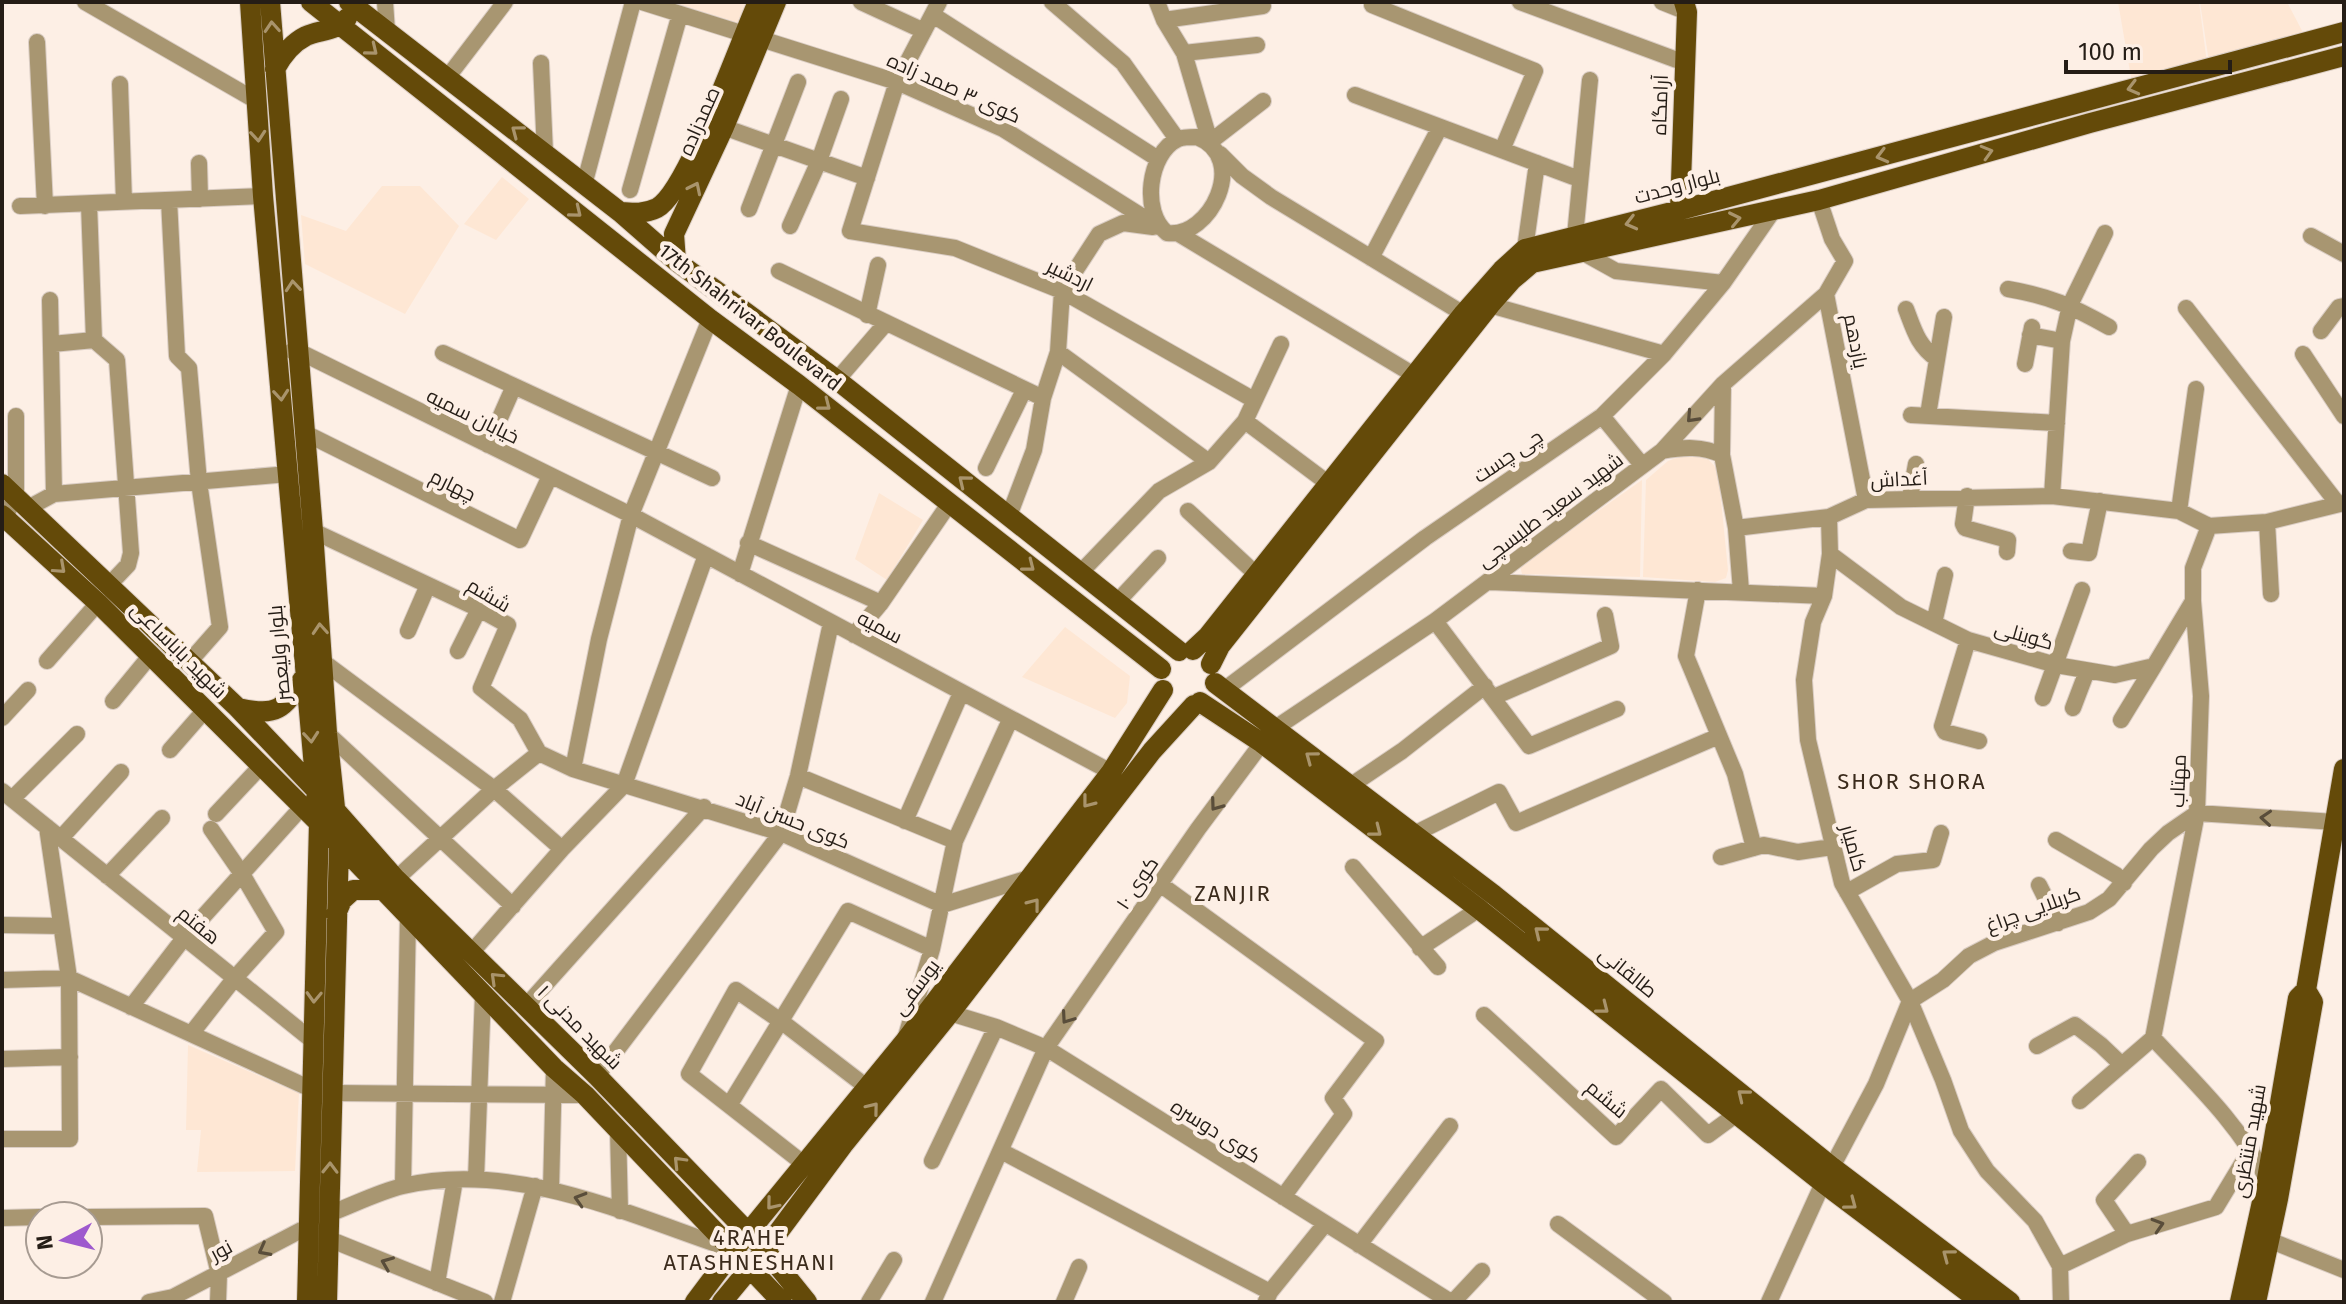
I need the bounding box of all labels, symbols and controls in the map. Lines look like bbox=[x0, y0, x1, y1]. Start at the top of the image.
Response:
one-way arrow bbox=[264, 20, 281, 33]
scale bar bbox=[2066, 24, 2230, 74]
text: 100 m bbox=[2078, 38, 2142, 66]
one-way arrow bbox=[363, 40, 378, 54]
street label: کوی ۳ صمد زاده bbox=[883, 48, 1025, 129]
street label: آرامگاه bbox=[1647, 74, 1673, 136]
one-way arrow bbox=[2127, 79, 2141, 96]
street label: صمدزاده bbox=[673, 83, 725, 159]
one-way arrow bbox=[511, 127, 526, 141]
one-way arrow bbox=[249, 130, 266, 143]
one-way arrow bbox=[1979, 145, 1993, 161]
one-way arrow bbox=[1876, 147, 1890, 163]
street label: بلوار وحدت bbox=[1632, 163, 1722, 209]
one-way arrow bbox=[685, 181, 701, 196]
one-way arrow bbox=[567, 202, 581, 217]
one-way arrow bbox=[1728, 211, 1742, 228]
one-way arrow bbox=[1625, 213, 1638, 230]
street label: 17th Shahrivar Boulevard bbox=[654, 238, 846, 396]
street label: اردشیر bbox=[1042, 253, 1097, 296]
one-way arrow bbox=[284, 279, 301, 292]
street label: یازدهم bbox=[1837, 312, 1873, 371]
street label: خیابان سمیه bbox=[422, 383, 523, 450]
one-way arrow bbox=[272, 389, 289, 402]
one-way arrow bbox=[816, 396, 831, 410]
one-way arrow bbox=[1688, 408, 1702, 423]
street label: چی چست bbox=[1469, 424, 1548, 489]
street label: شهید سعید طلیسچی bbox=[1472, 447, 1628, 574]
street label: چهارم bbox=[425, 464, 480, 508]
street label: آغداش bbox=[1870, 465, 1929, 493]
one-way arrow bbox=[959, 476, 973, 491]
one-way arrow bbox=[1020, 557, 1035, 571]
one-way arrow bbox=[50, 558, 65, 572]
street label: ششم bbox=[462, 573, 515, 619]
street label: شهید باباساعی bbox=[125, 597, 232, 704]
street label: بلوار ولیعصر bbox=[263, 604, 295, 703]
street label: سمیه bbox=[853, 605, 907, 649]
street label: گوینلی bbox=[1992, 615, 2056, 656]
one-way arrow bbox=[312, 622, 329, 635]
one-way arrow bbox=[302, 731, 319, 744]
one-way arrow bbox=[1306, 752, 1320, 767]
street label: مهتاب bbox=[2165, 754, 2192, 808]
district label: SHOR SHORA bbox=[1837, 768, 1987, 795]
street label: کوی حسن آباد bbox=[732, 786, 853, 855]
one-way arrow bbox=[1084, 793, 1098, 808]
one-way arrow bbox=[1211, 797, 1225, 811]
one-way arrow bbox=[2259, 810, 2272, 827]
one-way arrow bbox=[1367, 821, 1382, 835]
street label: کامیار bbox=[1836, 821, 1872, 875]
street label: کوی ۱۰ bbox=[1111, 852, 1164, 915]
district label: ZANJIR bbox=[1194, 880, 1272, 907]
street label: کربلایی چراغ bbox=[1982, 881, 2084, 939]
one-way arrow bbox=[1025, 898, 1039, 913]
street label: هفتم bbox=[172, 901, 225, 951]
one-way arrow bbox=[1535, 927, 1549, 942]
street label: طالقانی bbox=[1593, 941, 1662, 1003]
street label: یوسفی bbox=[887, 954, 946, 1020]
one-way arrow bbox=[491, 972, 505, 987]
street label: شهید مدنی ۱ bbox=[532, 980, 627, 1075]
one-way arrow bbox=[305, 991, 322, 1004]
one-way arrow bbox=[1594, 998, 1609, 1012]
one-way arrow bbox=[1062, 1010, 1077, 1024]
street label: ششم bbox=[1580, 1075, 1633, 1125]
street label: شهید منتظری bbox=[2227, 1082, 2272, 1200]
one-way arrow bbox=[1737, 1090, 1752, 1105]
street label: کوی دوسره bbox=[1166, 1094, 1265, 1169]
one-way arrow bbox=[863, 1103, 878, 1117]
one-way arrow bbox=[674, 1157, 689, 1171]
one-way arrow bbox=[322, 1161, 339, 1174]
one-way arrow bbox=[573, 1192, 587, 1208]
one-way arrow bbox=[767, 1195, 781, 1210]
one-way arrow bbox=[1842, 1195, 1857, 1209]
north arrow bbox=[24, 1200, 104, 1280]
one-way arrow bbox=[2150, 1218, 2164, 1234]
district label: 4RAHE ATASHNESHANI bbox=[664, 1224, 837, 1276]
text: N bbox=[30, 1233, 59, 1251]
street label: نور bbox=[205, 1234, 236, 1266]
one-way arrow bbox=[258, 1240, 273, 1256]
one-way arrow bbox=[1942, 1250, 1957, 1264]
one-way arrow bbox=[381, 1256, 395, 1272]

